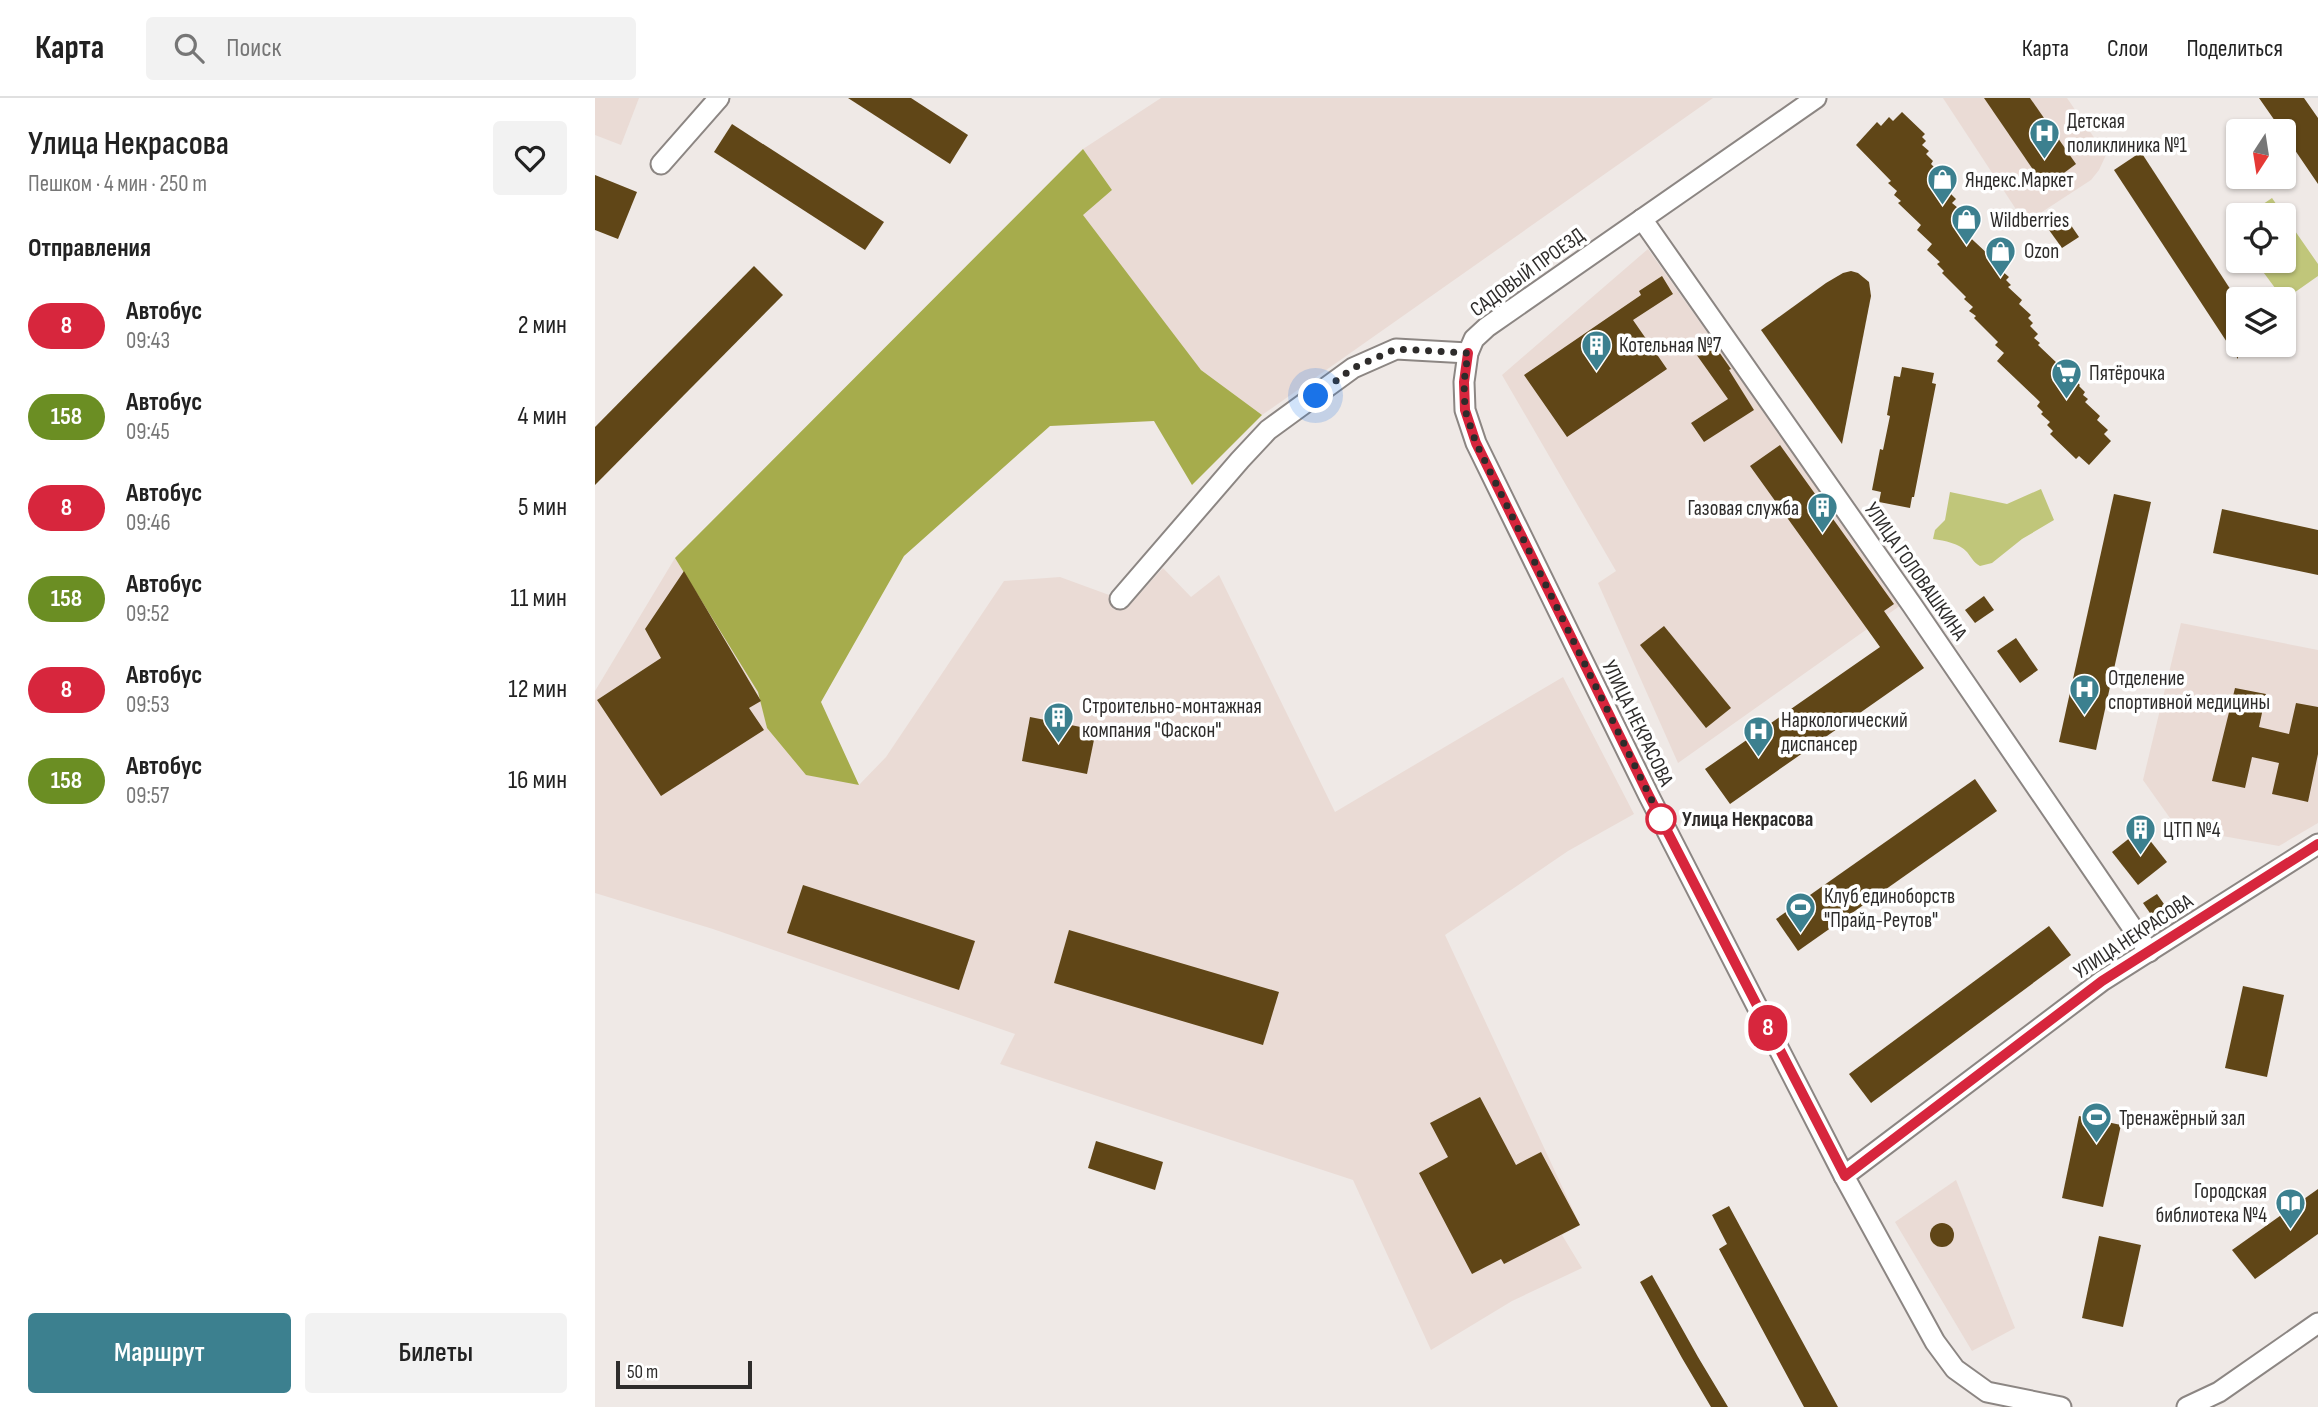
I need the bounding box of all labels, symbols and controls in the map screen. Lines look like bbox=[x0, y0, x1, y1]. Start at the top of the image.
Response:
search box bbox=[146, 17, 636, 80]
text: Карта bbox=[35, 28, 104, 68]
icon: search bbox=[170, 29, 208, 67]
text: Поиск bbox=[226, 33, 281, 64]
text: Карта bbox=[2022, 34, 2069, 63]
text: Слои bbox=[2107, 34, 2148, 63]
text: Поделиться bbox=[2186, 34, 2283, 63]
place label: Детская поликлиника №1 bbox=[2067, 109, 2187, 158]
hospital icon: Детская поликлиника №1 bbox=[2027, 116, 2061, 160]
north arrow bbox=[2226, 119, 2296, 189]
map controls bbox=[2226, 119, 2296, 357]
button: heart bbox=[493, 121, 567, 195]
text: Улица Некрасова bbox=[28, 124, 229, 164]
shop icon: Яндекс.Маркет bbox=[1925, 163, 1959, 207]
place label: Яндекс.Маркет bbox=[1965, 168, 2074, 193]
text: Пешком · 4 мин · 250 m bbox=[28, 170, 207, 198]
shop icon: Wildberries bbox=[1950, 203, 1984, 247]
button: locate bbox=[2226, 203, 2296, 273]
place label: Wildberries bbox=[1990, 208, 2069, 233]
street label: САДОВЫЙ ПРОЕЗД bbox=[1465, 223, 1589, 322]
text: Отправления bbox=[28, 233, 151, 264]
shop icon: Ozon bbox=[1984, 234, 2018, 278]
place label: Ozon bbox=[2024, 239, 2059, 264]
button: layers bbox=[2226, 287, 2296, 357]
text: Автобус bbox=[126, 296, 202, 327]
text: 2 мин bbox=[518, 310, 567, 341]
text: 8 bbox=[61, 311, 72, 340]
text: 09:43 bbox=[126, 327, 170, 355]
building icon: Котельная №7 bbox=[1579, 328, 1613, 372]
place label: Котельная №7 bbox=[1619, 333, 1722, 358]
supermarket icon: Пятёрочка bbox=[2049, 356, 2083, 400]
place label: Пятёрочка bbox=[2089, 361, 2165, 386]
your location bbox=[1298, 378, 1333, 413]
text: Автобус bbox=[126, 387, 202, 418]
text: 4 мин bbox=[518, 401, 567, 432]
text: 158 bbox=[51, 402, 82, 431]
text: 09:45 bbox=[126, 418, 170, 446]
text: Автобус bbox=[126, 478, 202, 509]
building icon: Газовая служба bbox=[1805, 491, 1839, 535]
text: 5 мин bbox=[518, 492, 567, 523]
text: 8 bbox=[61, 493, 72, 522]
place label: Газовая служба bbox=[1688, 496, 1799, 521]
street label: УЛИЦА ГОЛОВАШКИНА bbox=[1859, 498, 1973, 646]
text: 09:46 bbox=[126, 509, 170, 537]
text: Автобус bbox=[126, 569, 202, 600]
text: 11 мин bbox=[510, 583, 567, 614]
text: 158 bbox=[51, 584, 82, 613]
text: 09:52 bbox=[126, 600, 170, 628]
street label: УЛИЦА НЕКРАСОВА bbox=[1596, 656, 1679, 791]
text: Автобус bbox=[126, 660, 202, 691]
place label: Отделение спортивной медицины bbox=[2108, 666, 2270, 715]
hospital icon: Отделение спортивной медицины bbox=[2068, 673, 2102, 717]
text: 12 мин bbox=[508, 674, 567, 705]
text: 8 bbox=[61, 675, 72, 704]
text: 09:53 bbox=[126, 691, 170, 719]
place label: Строительно-монтажная компания "Фаскон" bbox=[1082, 694, 1262, 743]
building icon: Строительно-монтажная компания "Фаскон" bbox=[1042, 701, 1076, 745]
place label: Наркологический диспансер bbox=[1781, 708, 1908, 757]
hospital icon: Наркологический диспансер bbox=[1741, 715, 1775, 759]
text: Автобус bbox=[126, 751, 202, 782]
text: 16 мин bbox=[508, 765, 567, 796]
text: 158 bbox=[51, 766, 82, 795]
text: 09:57 bbox=[126, 782, 169, 810]
marker: Улица Некрасова bbox=[1646, 804, 1676, 834]
place label: Улица Некрасова bbox=[1682, 807, 1813, 832]
building icon: ЦТП №4 bbox=[2123, 813, 2157, 857]
place label: ЦТП №4 bbox=[2163, 818, 2221, 843]
place label: Клуб единоборств "Прайд-Реутов" bbox=[1824, 884, 1955, 933]
street label: УЛИЦА НЕКРАСОВА bbox=[2069, 888, 2198, 984]
sports icon: Клуб единоборств "Прайд-Реутов" bbox=[1784, 891, 1818, 935]
line badge: 8 bbox=[1745, 1005, 1791, 1051]
text: 8 bbox=[1762, 1013, 1774, 1042]
sports icon: Тренажёрный зал bbox=[2079, 1101, 2113, 1145]
place label: Тренажёрный зал bbox=[2119, 1106, 2245, 1131]
place label: Городская библиотека №4 bbox=[2156, 1179, 2267, 1228]
library icon: Городская библиотека №4 bbox=[2273, 1186, 2307, 1230]
button: Маршрут bbox=[28, 1313, 291, 1393]
button: Билеты bbox=[305, 1313, 567, 1393]
scale bar bbox=[616, 1358, 753, 1390]
text: 50 m bbox=[627, 1361, 658, 1384]

